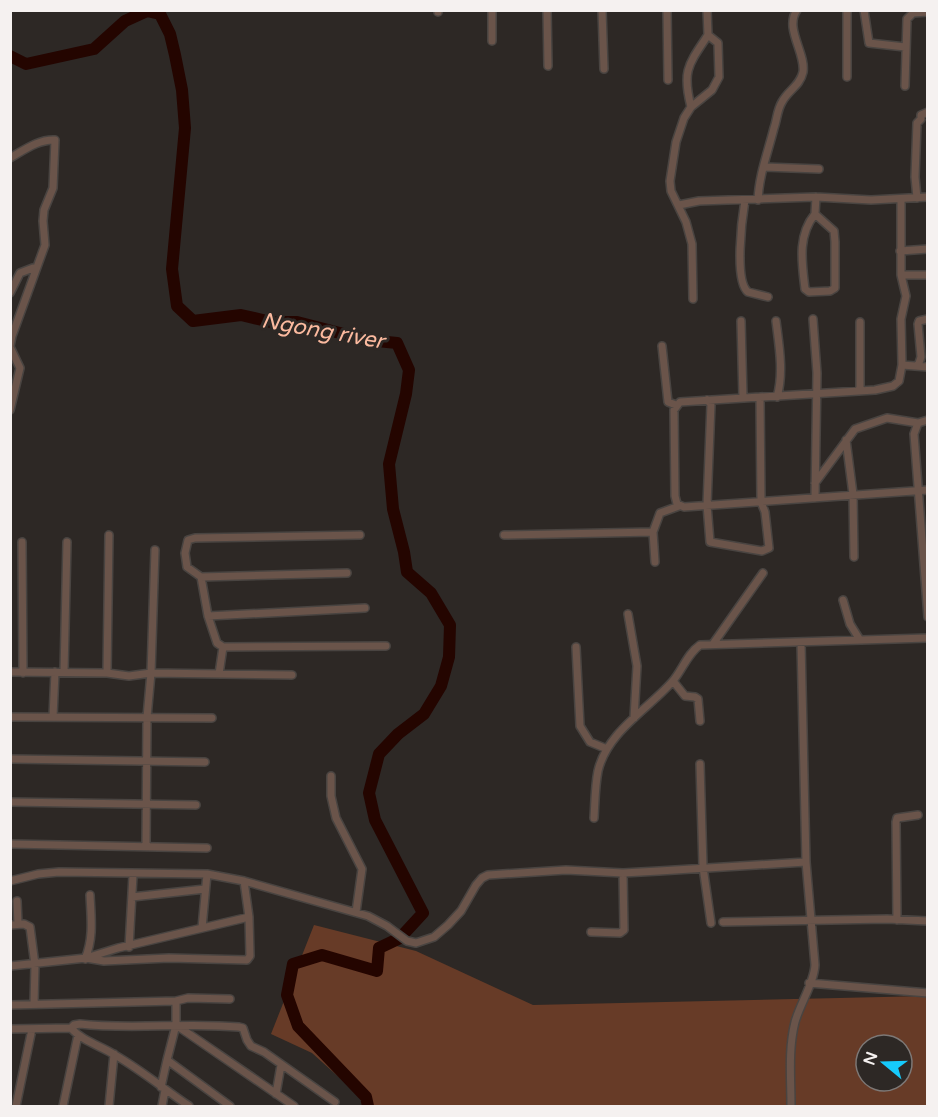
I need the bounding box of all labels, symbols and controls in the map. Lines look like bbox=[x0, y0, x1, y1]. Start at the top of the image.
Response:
water label: Ngong river bbox=[260, 307, 389, 355]
north arrow bbox=[854, 1033, 914, 1093]
text: N bbox=[859, 1049, 882, 1068]

